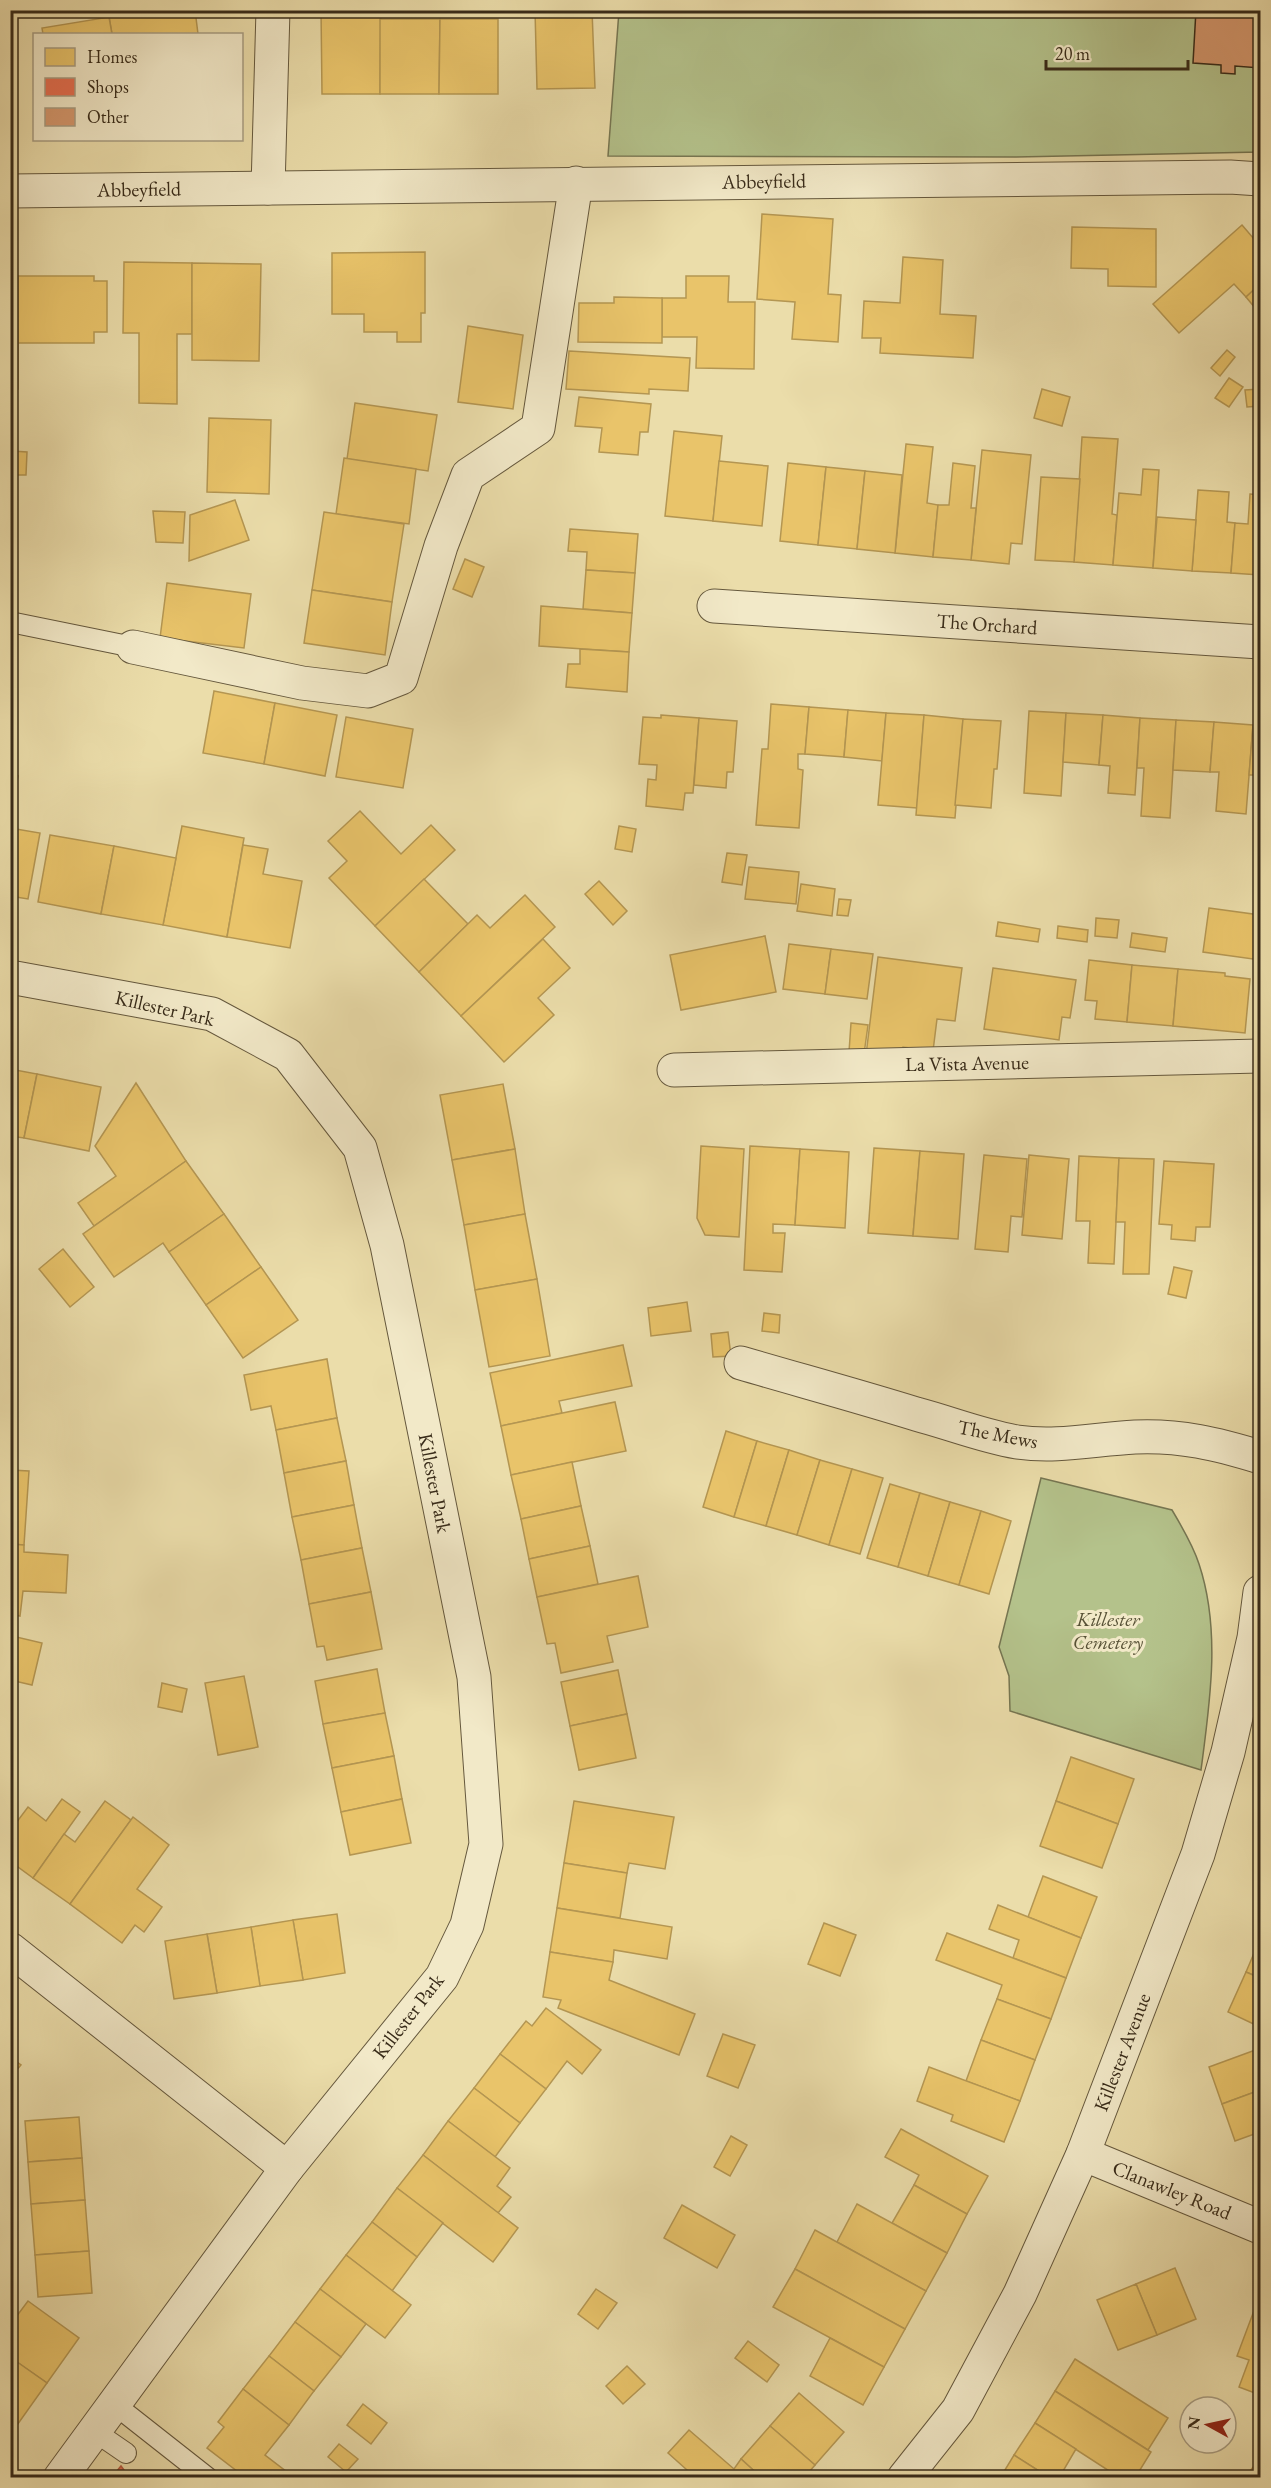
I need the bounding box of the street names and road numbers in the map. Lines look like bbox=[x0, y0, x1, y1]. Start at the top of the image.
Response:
street label: Abbeyfield bbox=[721, 167, 807, 195]
street label: Abbeyfield bbox=[96, 175, 182, 203]
street label: The Orchard bbox=[936, 608, 1039, 641]
street label: Killester Park bbox=[113, 984, 218, 1032]
street label: La Vista Avenue bbox=[905, 1049, 1029, 1077]
street label: The Mews bbox=[956, 1414, 1040, 1454]
street label: Killester Park bbox=[413, 1431, 458, 1536]
street label: Killester Park bbox=[367, 1968, 450, 2064]
street label: Killester Avenue bbox=[1088, 1989, 1157, 2115]
street label: Clanawley Road bbox=[1109, 2154, 1236, 2226]

